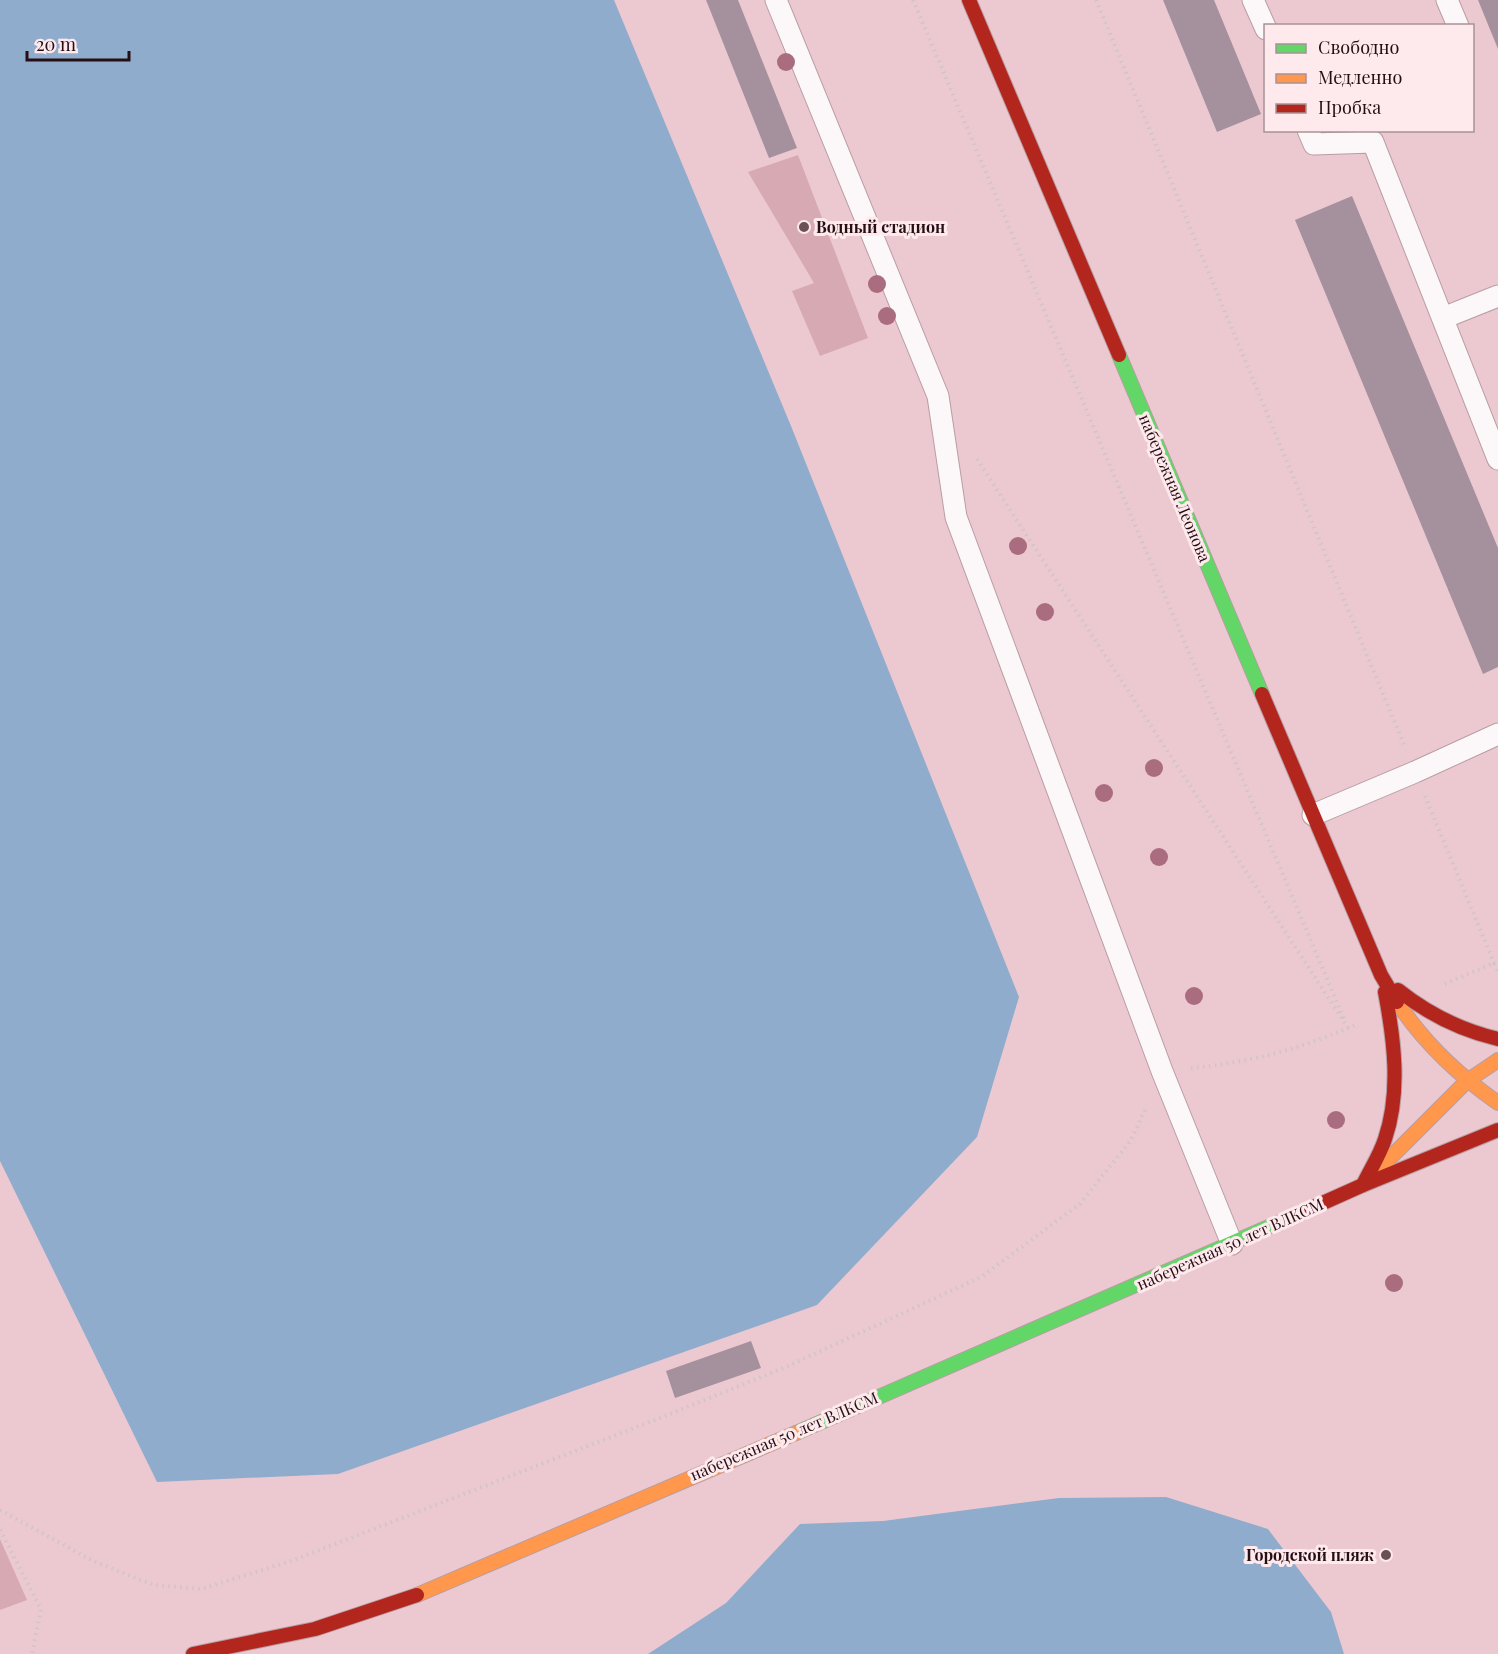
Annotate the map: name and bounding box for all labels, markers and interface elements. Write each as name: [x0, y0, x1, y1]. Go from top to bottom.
scale bar: [27, 24, 129, 62]
legend: [1264, 24, 1474, 132]
text: 20 m: [36, 32, 76, 56]
text: Свободно: [1318, 35, 1399, 59]
text: Медленно: [1318, 65, 1403, 89]
text: Пробка: [1318, 95, 1381, 119]
place label: Водный стадион: [816, 216, 945, 237]
marker: Водный стадион: [797, 220, 811, 234]
street label: набережная Леонова: [1135, 411, 1216, 565]
street label: набережная 50 лет ВЛКСМ: [1133, 1193, 1326, 1294]
street label: набережная 50 лет ВЛКСМ: [687, 1386, 881, 1485]
place label: Городской пляж: [1246, 1544, 1374, 1565]
marker: Городской пляж: [1379, 1548, 1393, 1562]

